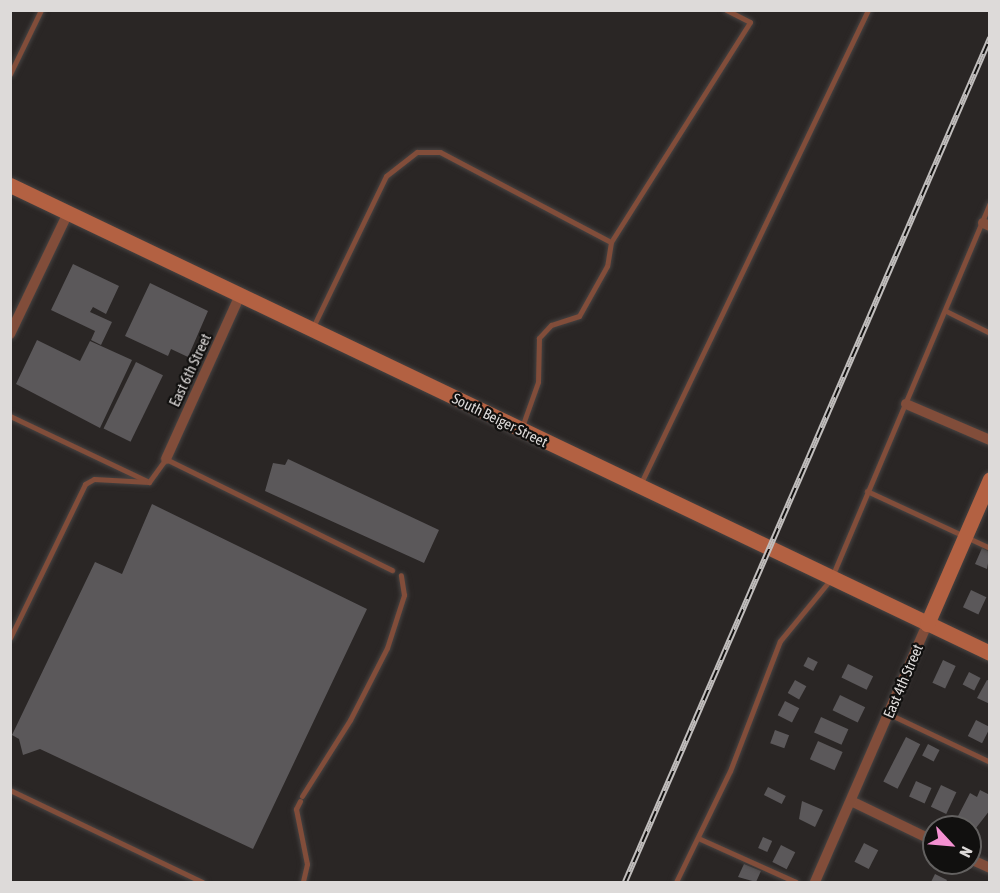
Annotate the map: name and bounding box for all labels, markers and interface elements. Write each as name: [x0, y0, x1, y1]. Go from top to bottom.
street label: East 6th Street: [165, 331, 215, 409]
street label: South Beiger Street: [449, 389, 551, 451]
street label: East 4th Street: [879, 641, 927, 721]
north arrow: [922, 815, 982, 875]
text: N: [956, 844, 977, 860]

